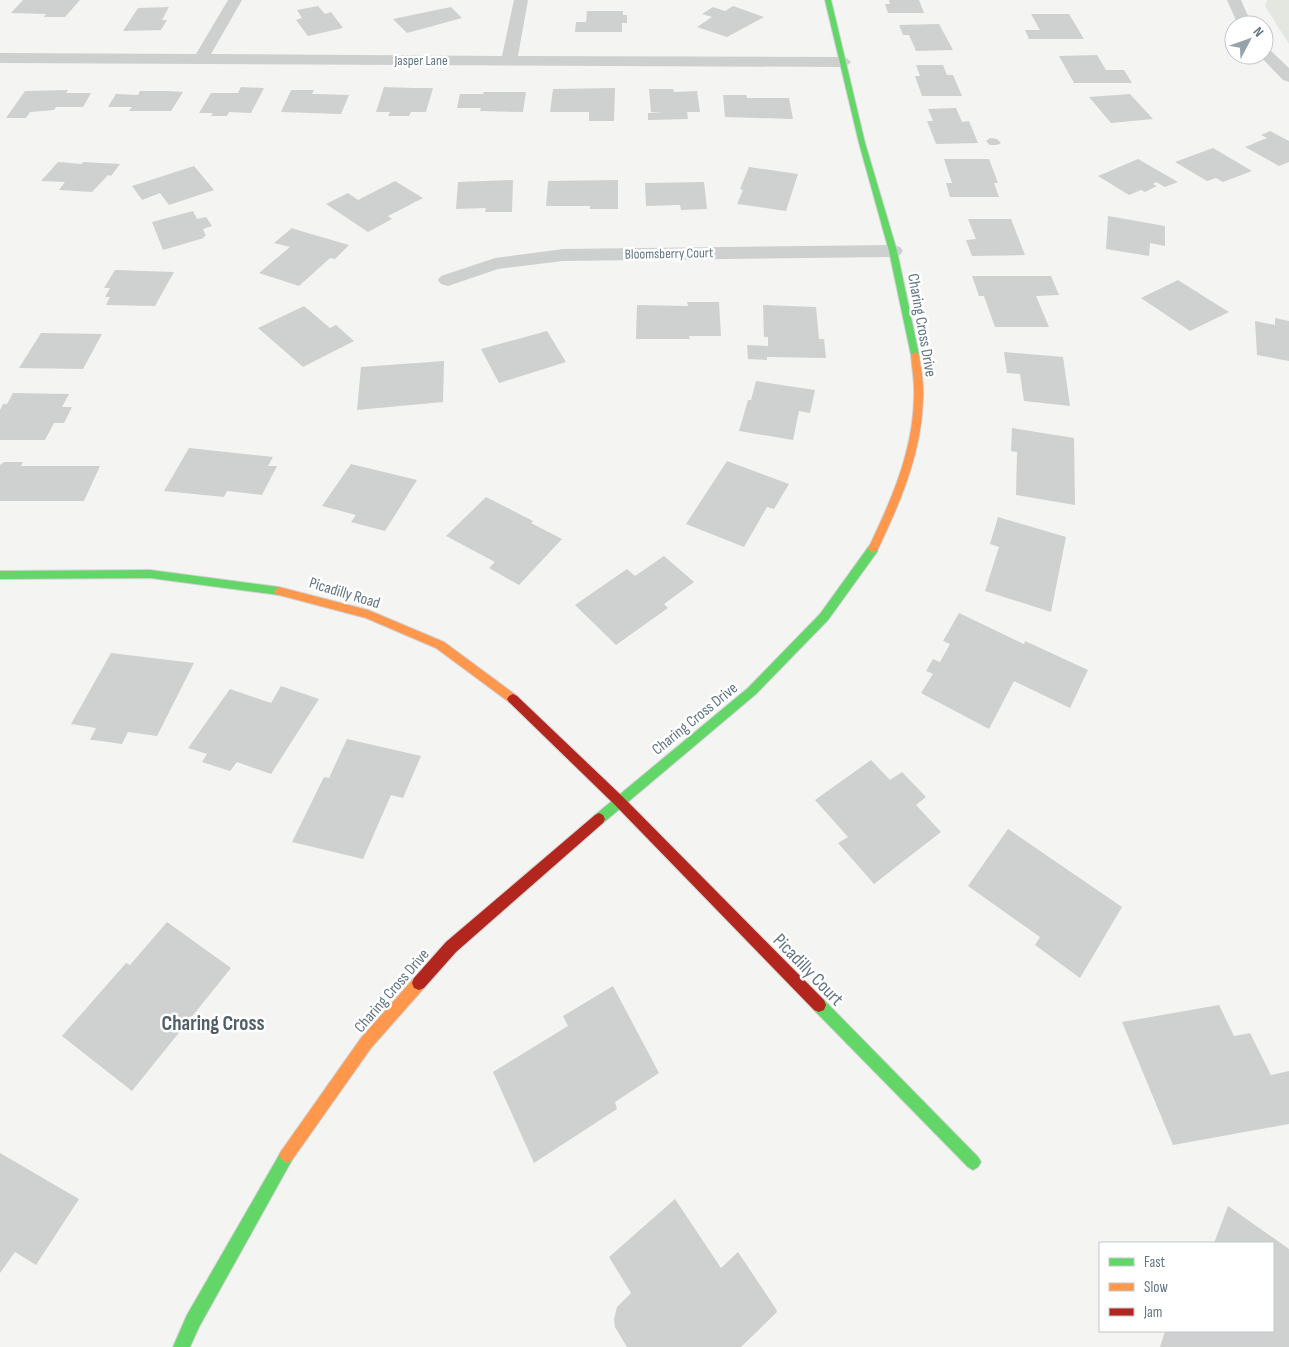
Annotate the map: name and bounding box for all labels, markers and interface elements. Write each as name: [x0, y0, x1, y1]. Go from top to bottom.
north arrow: [1224, 15, 1274, 65]
text: N: [1250, 23, 1267, 40]
street label: Jasper Lane: [393, 52, 448, 69]
street label: Bloomsberry Court: [625, 244, 713, 263]
street label: Charing Cross Drive: [903, 272, 940, 378]
street label: Picadilly Road: [307, 574, 382, 613]
street label: Charing Cross Drive: [648, 679, 742, 759]
street label: Picadilly Court: [768, 929, 848, 1011]
street label: Charing Cross Drive: [351, 945, 434, 1037]
district label: Charing Cross: [162, 1011, 264, 1036]
legend: [1099, 1242, 1274, 1332]
text: Fast: [1144, 1253, 1166, 1272]
text: Slow: [1144, 1278, 1168, 1297]
text: Jam: [1143, 1303, 1162, 1322]

